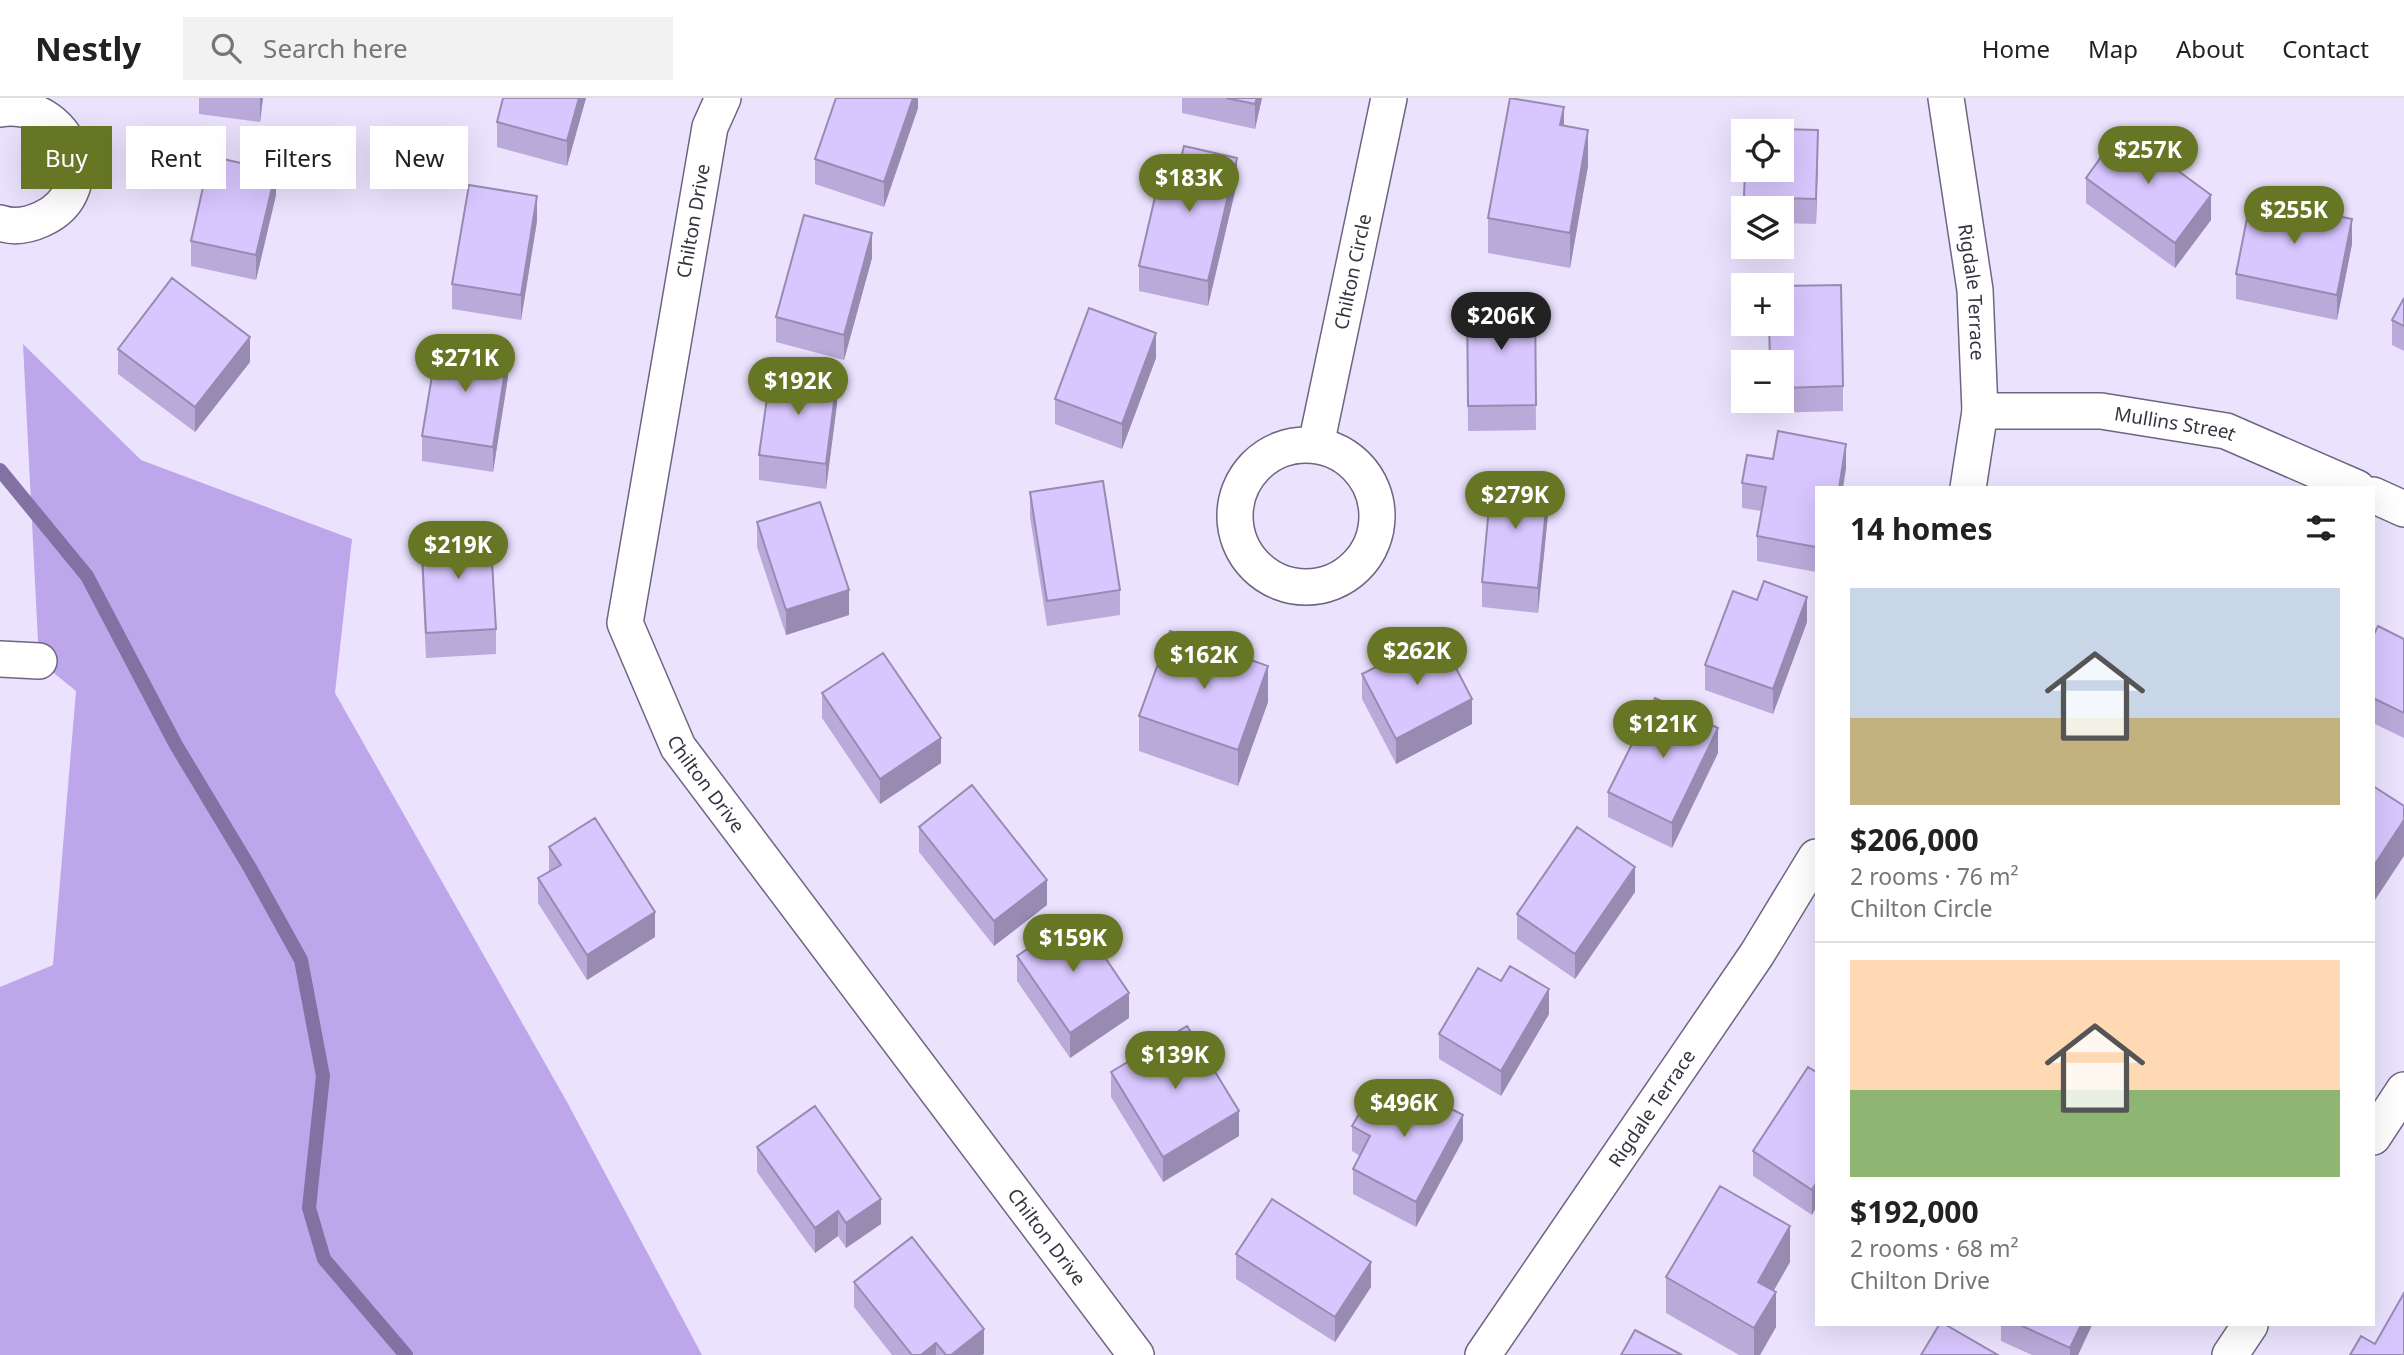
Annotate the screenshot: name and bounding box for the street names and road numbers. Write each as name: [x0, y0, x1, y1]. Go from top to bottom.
street label: Chilton Drive: [670, 162, 716, 280]
street label: Chilton Circle: [1328, 211, 1377, 332]
street label: Rigdale Terrace: [1952, 222, 1991, 361]
street label: Mullins Street: [2112, 400, 2240, 447]
street label: Chilton Drive: [661, 731, 751, 838]
street label: Rigdale Terrace: [1602, 1044, 1701, 1172]
street label: Chilton Drive: [1002, 1183, 1092, 1291]

